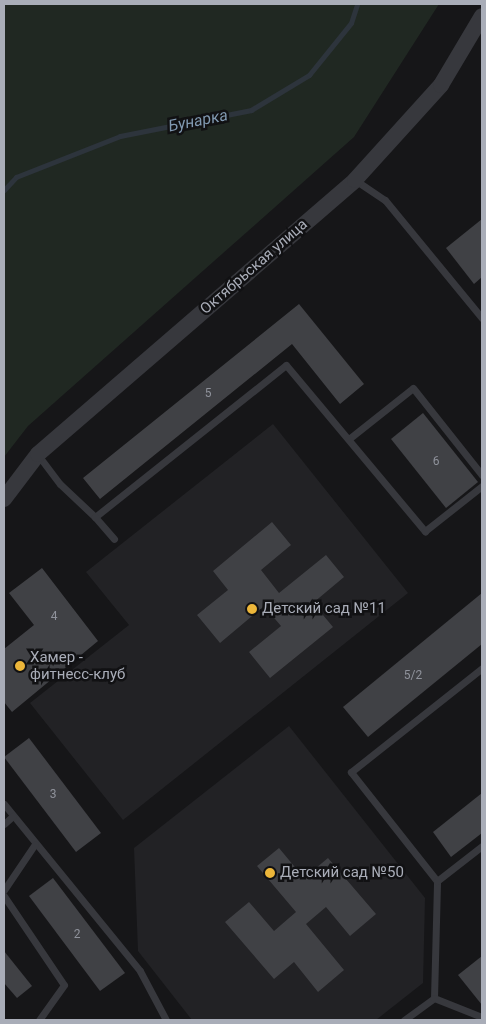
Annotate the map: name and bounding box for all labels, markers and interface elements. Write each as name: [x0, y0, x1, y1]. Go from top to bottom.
water label: Бунарка: [167, 106, 229, 136]
street label: Октябрьская улица: [197, 216, 311, 318]
house number: 5: [205, 387, 211, 401]
house number: 6: [433, 455, 439, 469]
place label: Детский сад №11: [262, 600, 386, 618]
marker: Детский сад №11: [246, 603, 258, 615]
house number: 4: [51, 610, 57, 624]
place label: Хамер - фитнесс-клуб: [30, 648, 125, 683]
marker: Хамер - фитнесс-клуб: [14, 660, 26, 672]
house number: 5/2: [404, 669, 422, 683]
house number: 3: [50, 788, 56, 802]
place label: Детский сад №50: [280, 864, 404, 882]
marker: Детский сад №50: [264, 867, 276, 879]
house number: 2: [74, 928, 80, 942]

